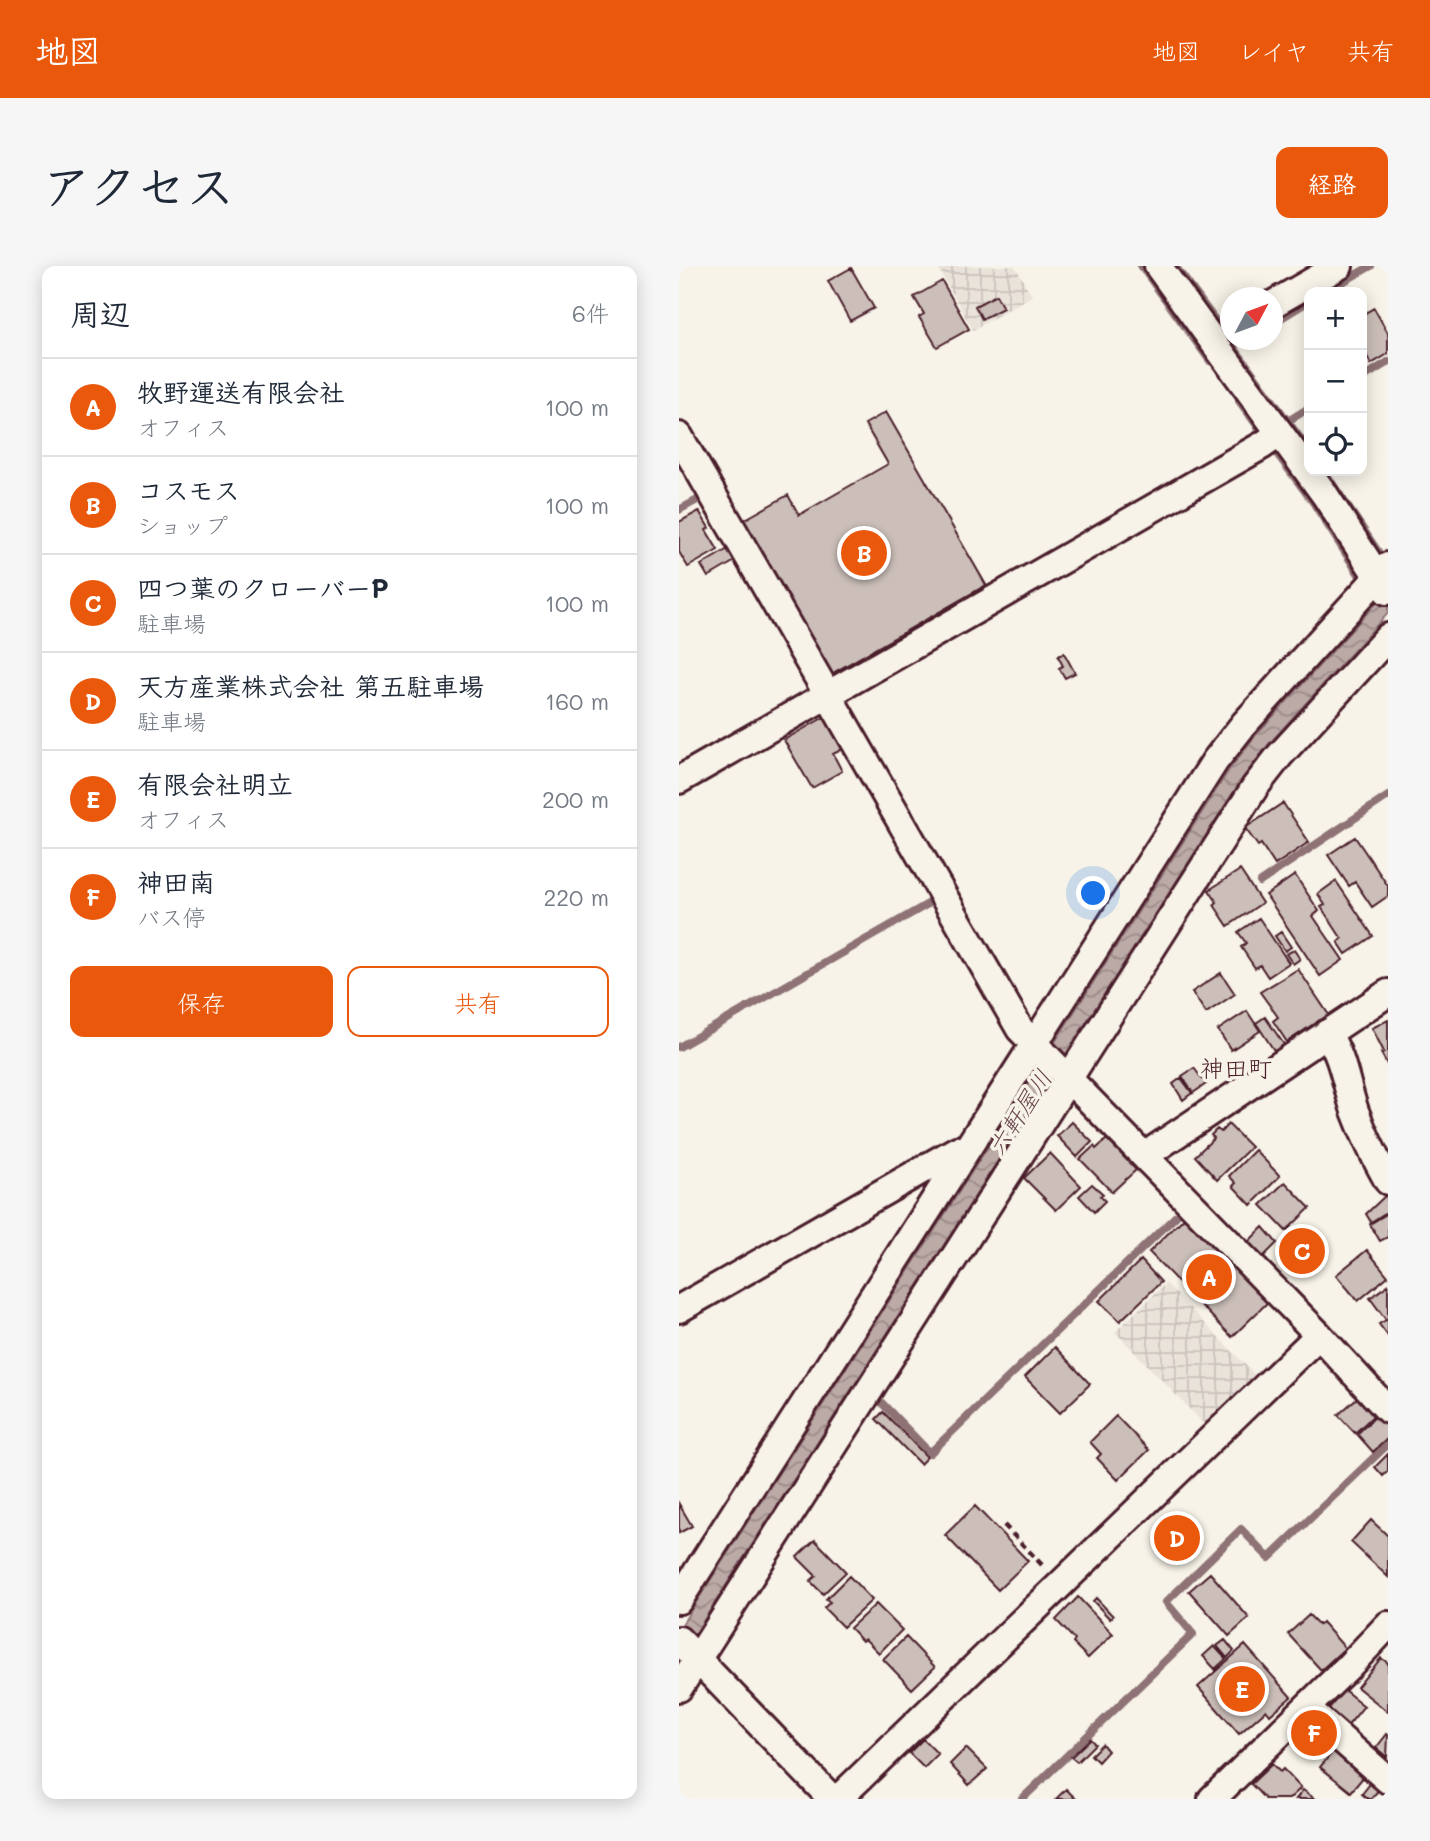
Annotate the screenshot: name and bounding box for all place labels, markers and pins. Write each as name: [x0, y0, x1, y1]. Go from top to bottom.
pin: B: [841, 527, 887, 579]
pin: C: [1279, 1225, 1325, 1277]
pin: A: [1186, 1251, 1232, 1303]
pin: D: [1154, 1512, 1200, 1564]
pin: E: [1219, 1663, 1265, 1715]
pin: F: [1291, 1707, 1337, 1759]

